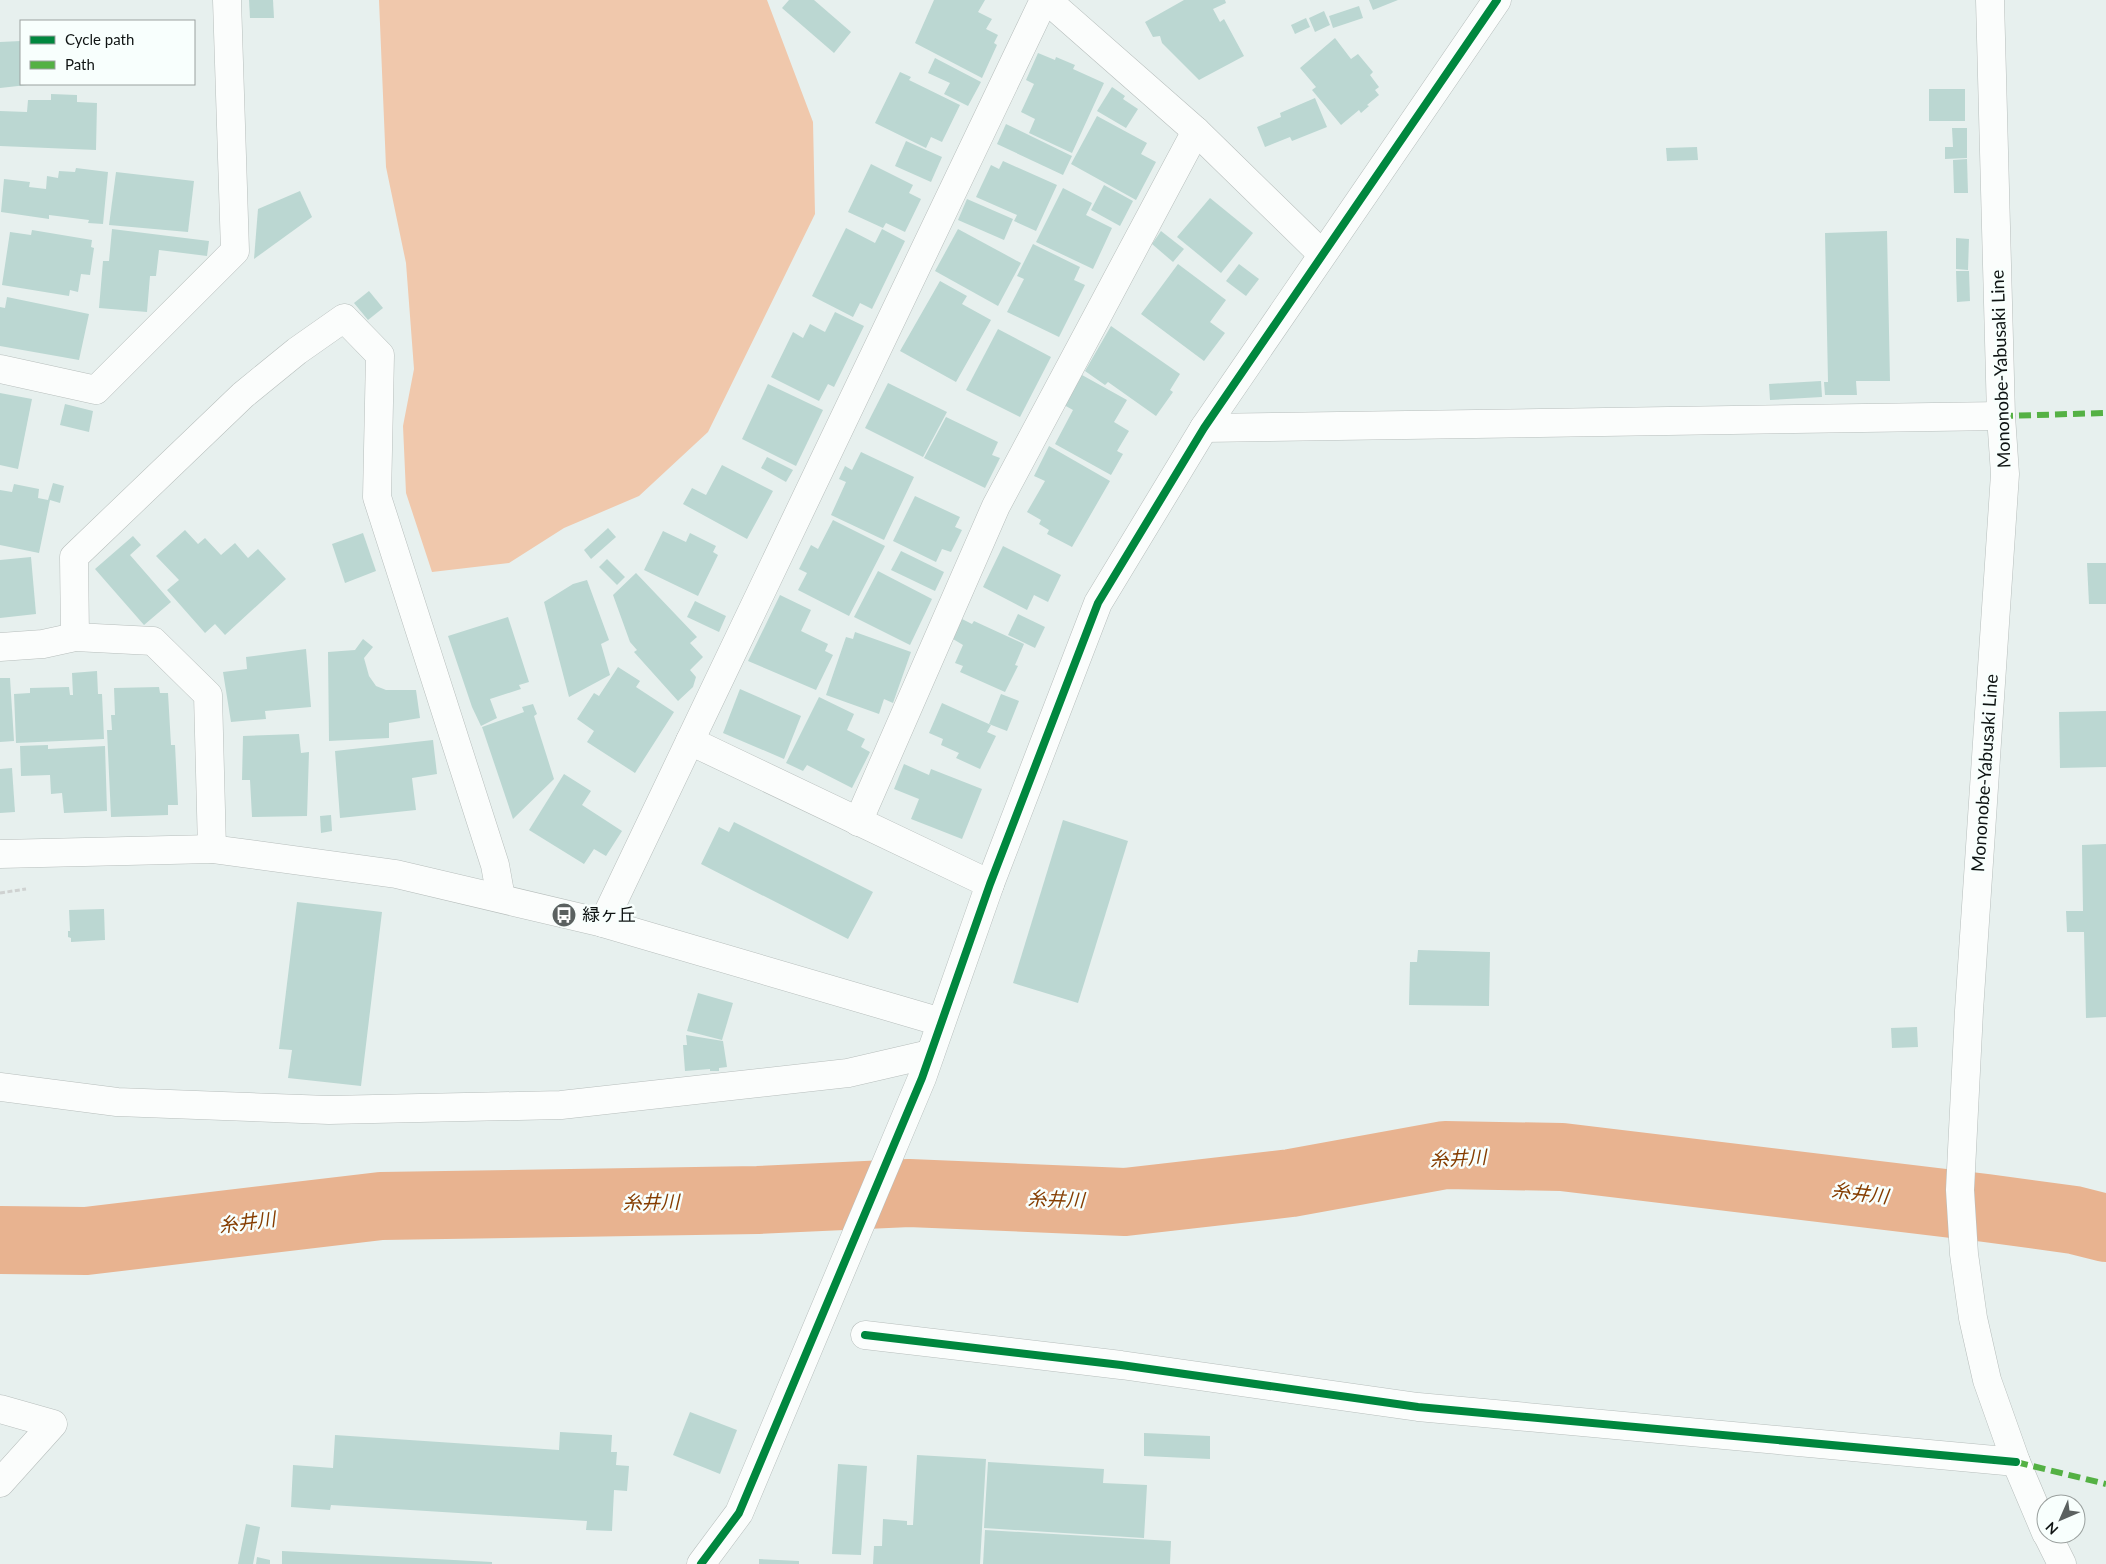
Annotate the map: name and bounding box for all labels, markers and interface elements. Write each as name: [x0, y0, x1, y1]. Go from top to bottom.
legend: [20, 20, 195, 85]
text: Cycle path: [65, 30, 134, 48]
text: Path: [65, 55, 95, 73]
street label: Mononobe-Yabusaki Line: [1986, 269, 2014, 469]
street label: Mononobe-Yabusaki Line: [1966, 673, 2002, 873]
bus stop icon: 緑ヶ丘: [551, 902, 577, 928]
place label: 緑ヶ丘: [582, 903, 636, 925]
water label: 糸井川: [1429, 1144, 1489, 1170]
water label: 糸井川: [1830, 1178, 1892, 1208]
water label: 糸井川: [1027, 1186, 1087, 1211]
water label: 糸井川: [622, 1189, 682, 1213]
water label: 糸井川: [217, 1206, 279, 1236]
north arrow: [2036, 1494, 2086, 1544]
text: N: [2042, 1519, 2061, 1538]

